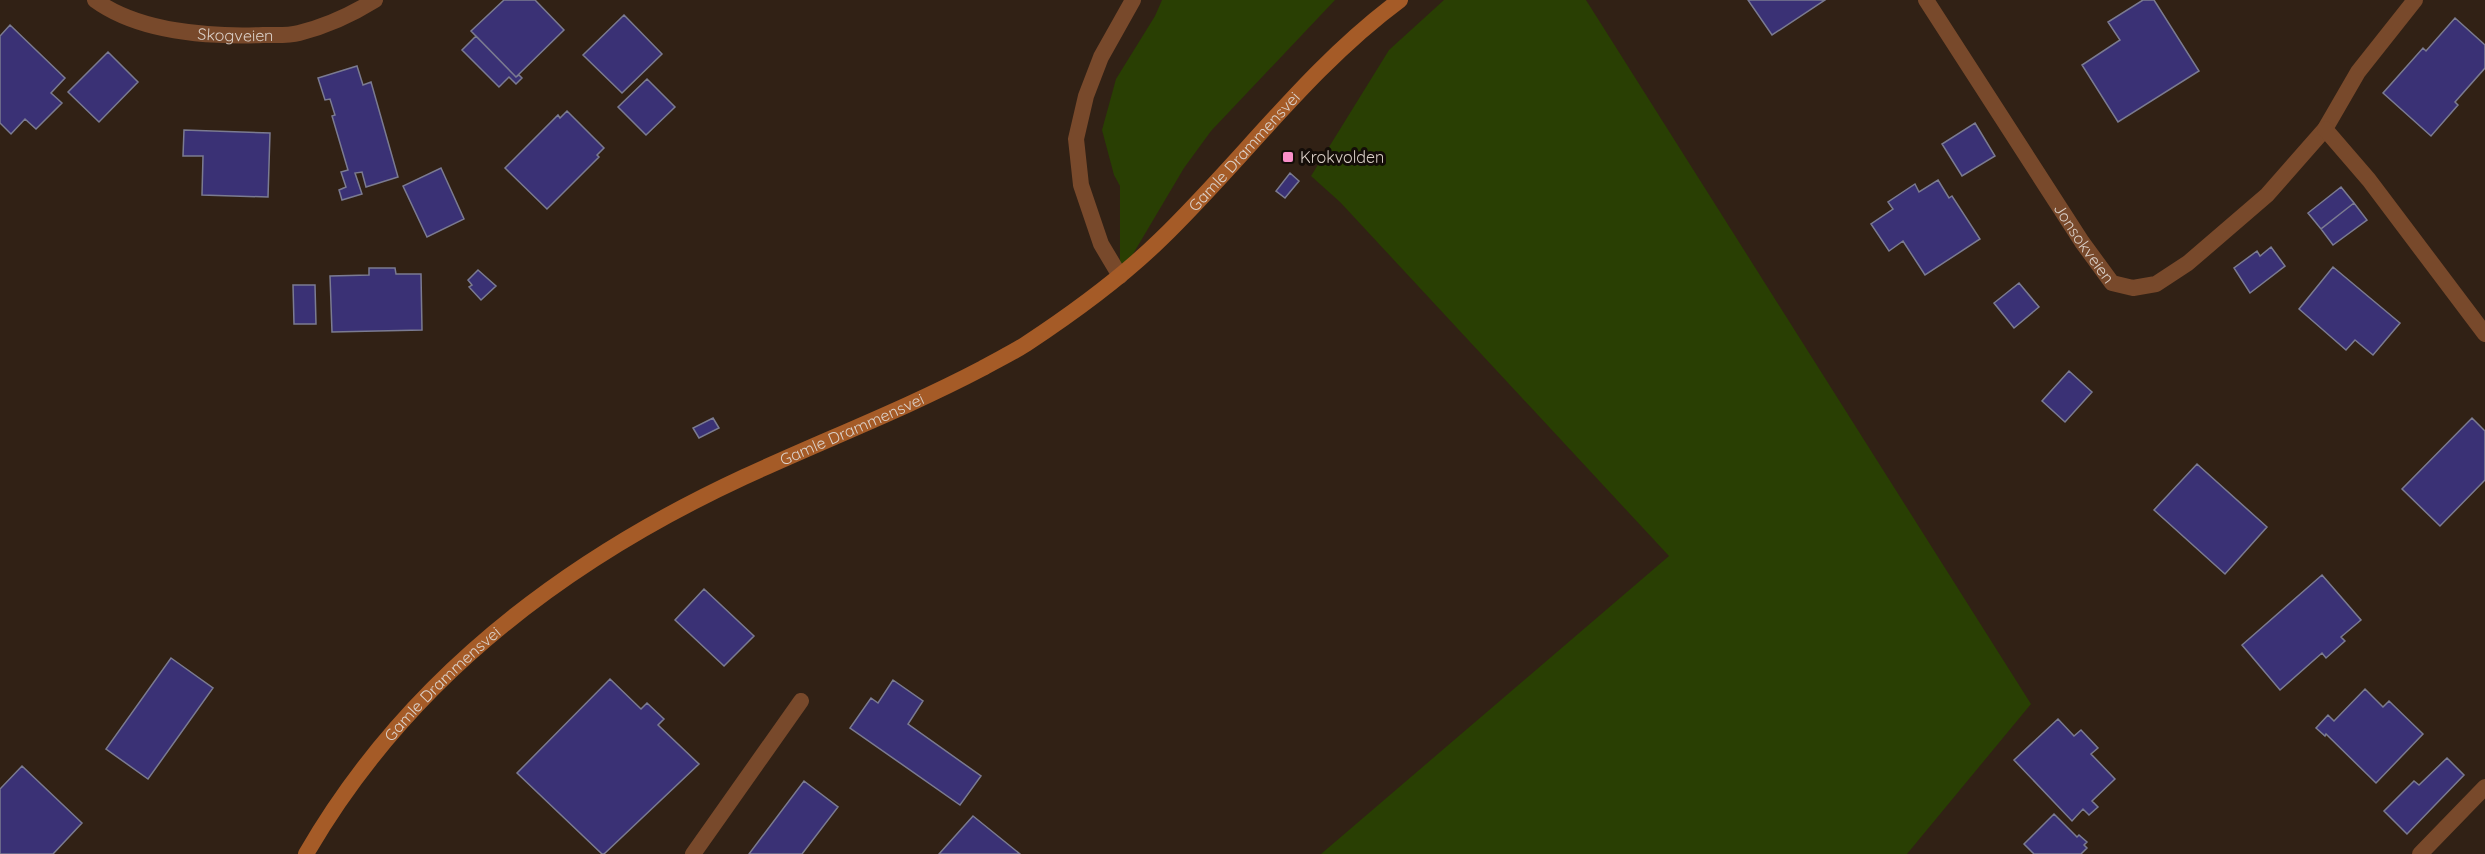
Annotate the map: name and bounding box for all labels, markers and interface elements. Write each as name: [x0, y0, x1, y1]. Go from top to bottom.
street label: Skogveien: [197, 23, 273, 45]
street label: Gamle Drammensvei: [1184, 87, 1304, 216]
place label: Krokvolden: [1300, 147, 1384, 167]
marker: Krokvolden: [1281, 150, 1295, 164]
street label: Jonsokveien: [2050, 199, 2119, 287]
street label: Gamle Drammensvei: [776, 389, 927, 470]
street label: Gamle Drammensvei: [380, 622, 504, 745]

